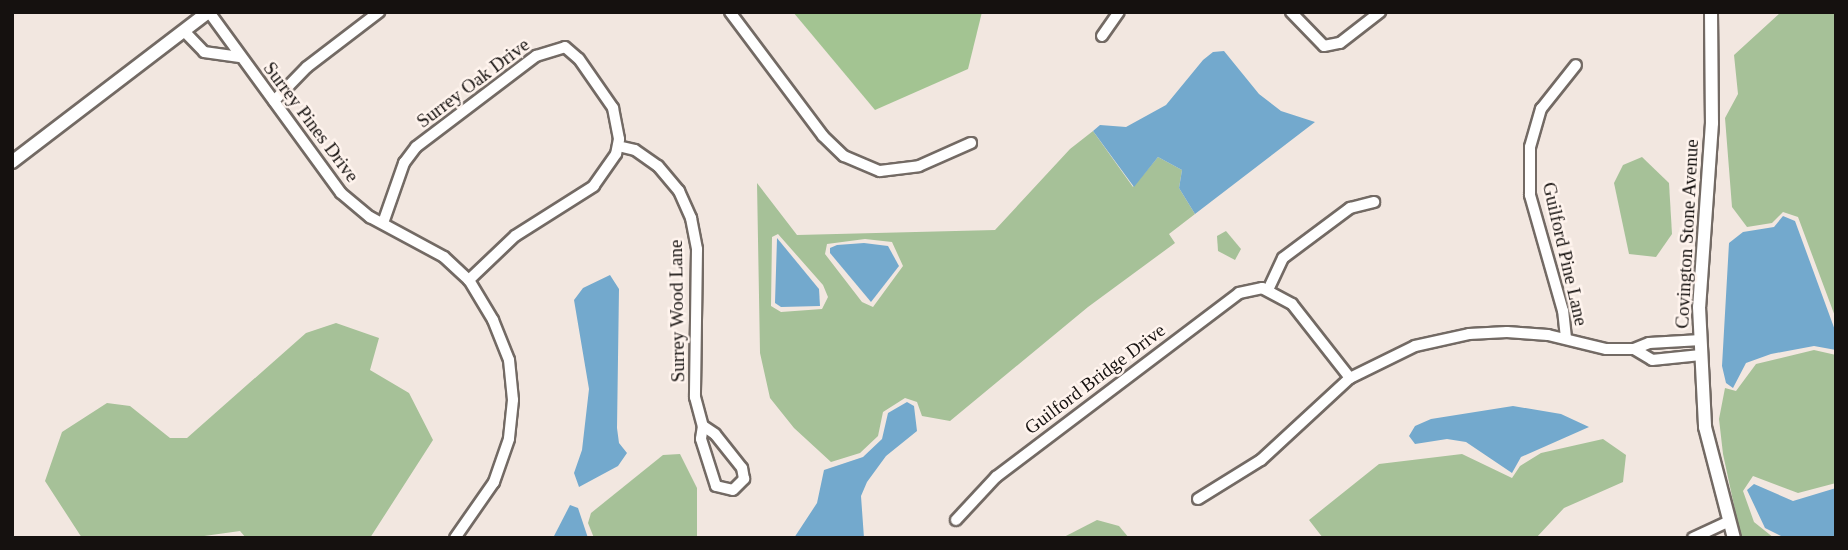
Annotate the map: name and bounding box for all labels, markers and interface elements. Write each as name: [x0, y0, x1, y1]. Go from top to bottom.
street label: Surrey Oak Drive: [412, 33, 534, 133]
street label: Surrey Pines Drive: [258, 57, 364, 187]
street label: Covington Stone Avenue: [1671, 138, 1703, 330]
street label: Guilford Pine Lane: [1537, 180, 1593, 328]
street label: Surrey Wood Lane: [664, 239, 690, 383]
street label: Guilford Bridge Drive: [1020, 319, 1170, 439]

